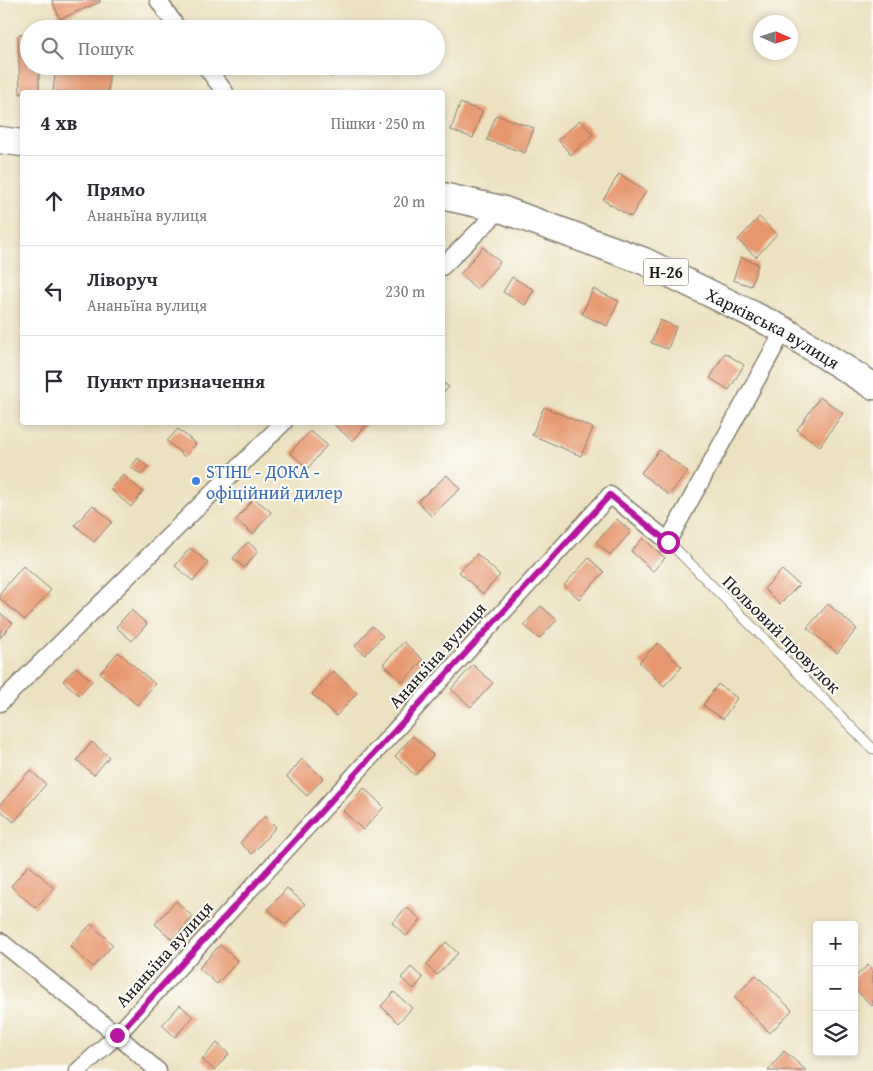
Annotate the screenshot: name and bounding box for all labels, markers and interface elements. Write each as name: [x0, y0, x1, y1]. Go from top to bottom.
north arrow: [753, 15, 798, 60]
search box: [20, 20, 445, 75]
icon: search: [38, 34, 66, 62]
text: Пошук: [78, 34, 134, 62]
text: 4 хв: [40, 107, 78, 138]
text: Пішки · 250 m: [331, 111, 425, 135]
text: Прямо: [87, 175, 145, 203]
icon: ahead: [40, 187, 68, 215]
text: 20 m: [393, 189, 425, 213]
text: Ананьїна вулиця: [87, 203, 207, 227]
road number: Н-26: [644, 258, 688, 286]
text: Ліворуч: [87, 265, 158, 293]
icon: left: [40, 277, 68, 305]
text: 230 m: [385, 279, 425, 303]
street label: Харківська вулиця: [702, 280, 845, 375]
text: Ананьїна вулиця: [87, 293, 207, 317]
icon: arrive: [40, 367, 68, 395]
text: Пункт призначення: [87, 367, 265, 395]
place label: STIHL - ДОКА - офіційний дилер: [206, 458, 343, 506]
marker: STIHL - ДОКА - офіційний дилер: [190, 475, 202, 487]
route start: [657, 531, 680, 554]
street label: Польовий провулок: [717, 569, 848, 700]
street label: Ананьїна вулиця: [382, 596, 492, 714]
street label: Ананьїна вулиця: [109, 895, 219, 1013]
map controls: [813, 921, 858, 1056]
button: +: [813, 921, 858, 966]
button: −: [813, 966, 858, 1011]
button: layers: [813, 1011, 858, 1056]
route end: [106, 1024, 129, 1047]

